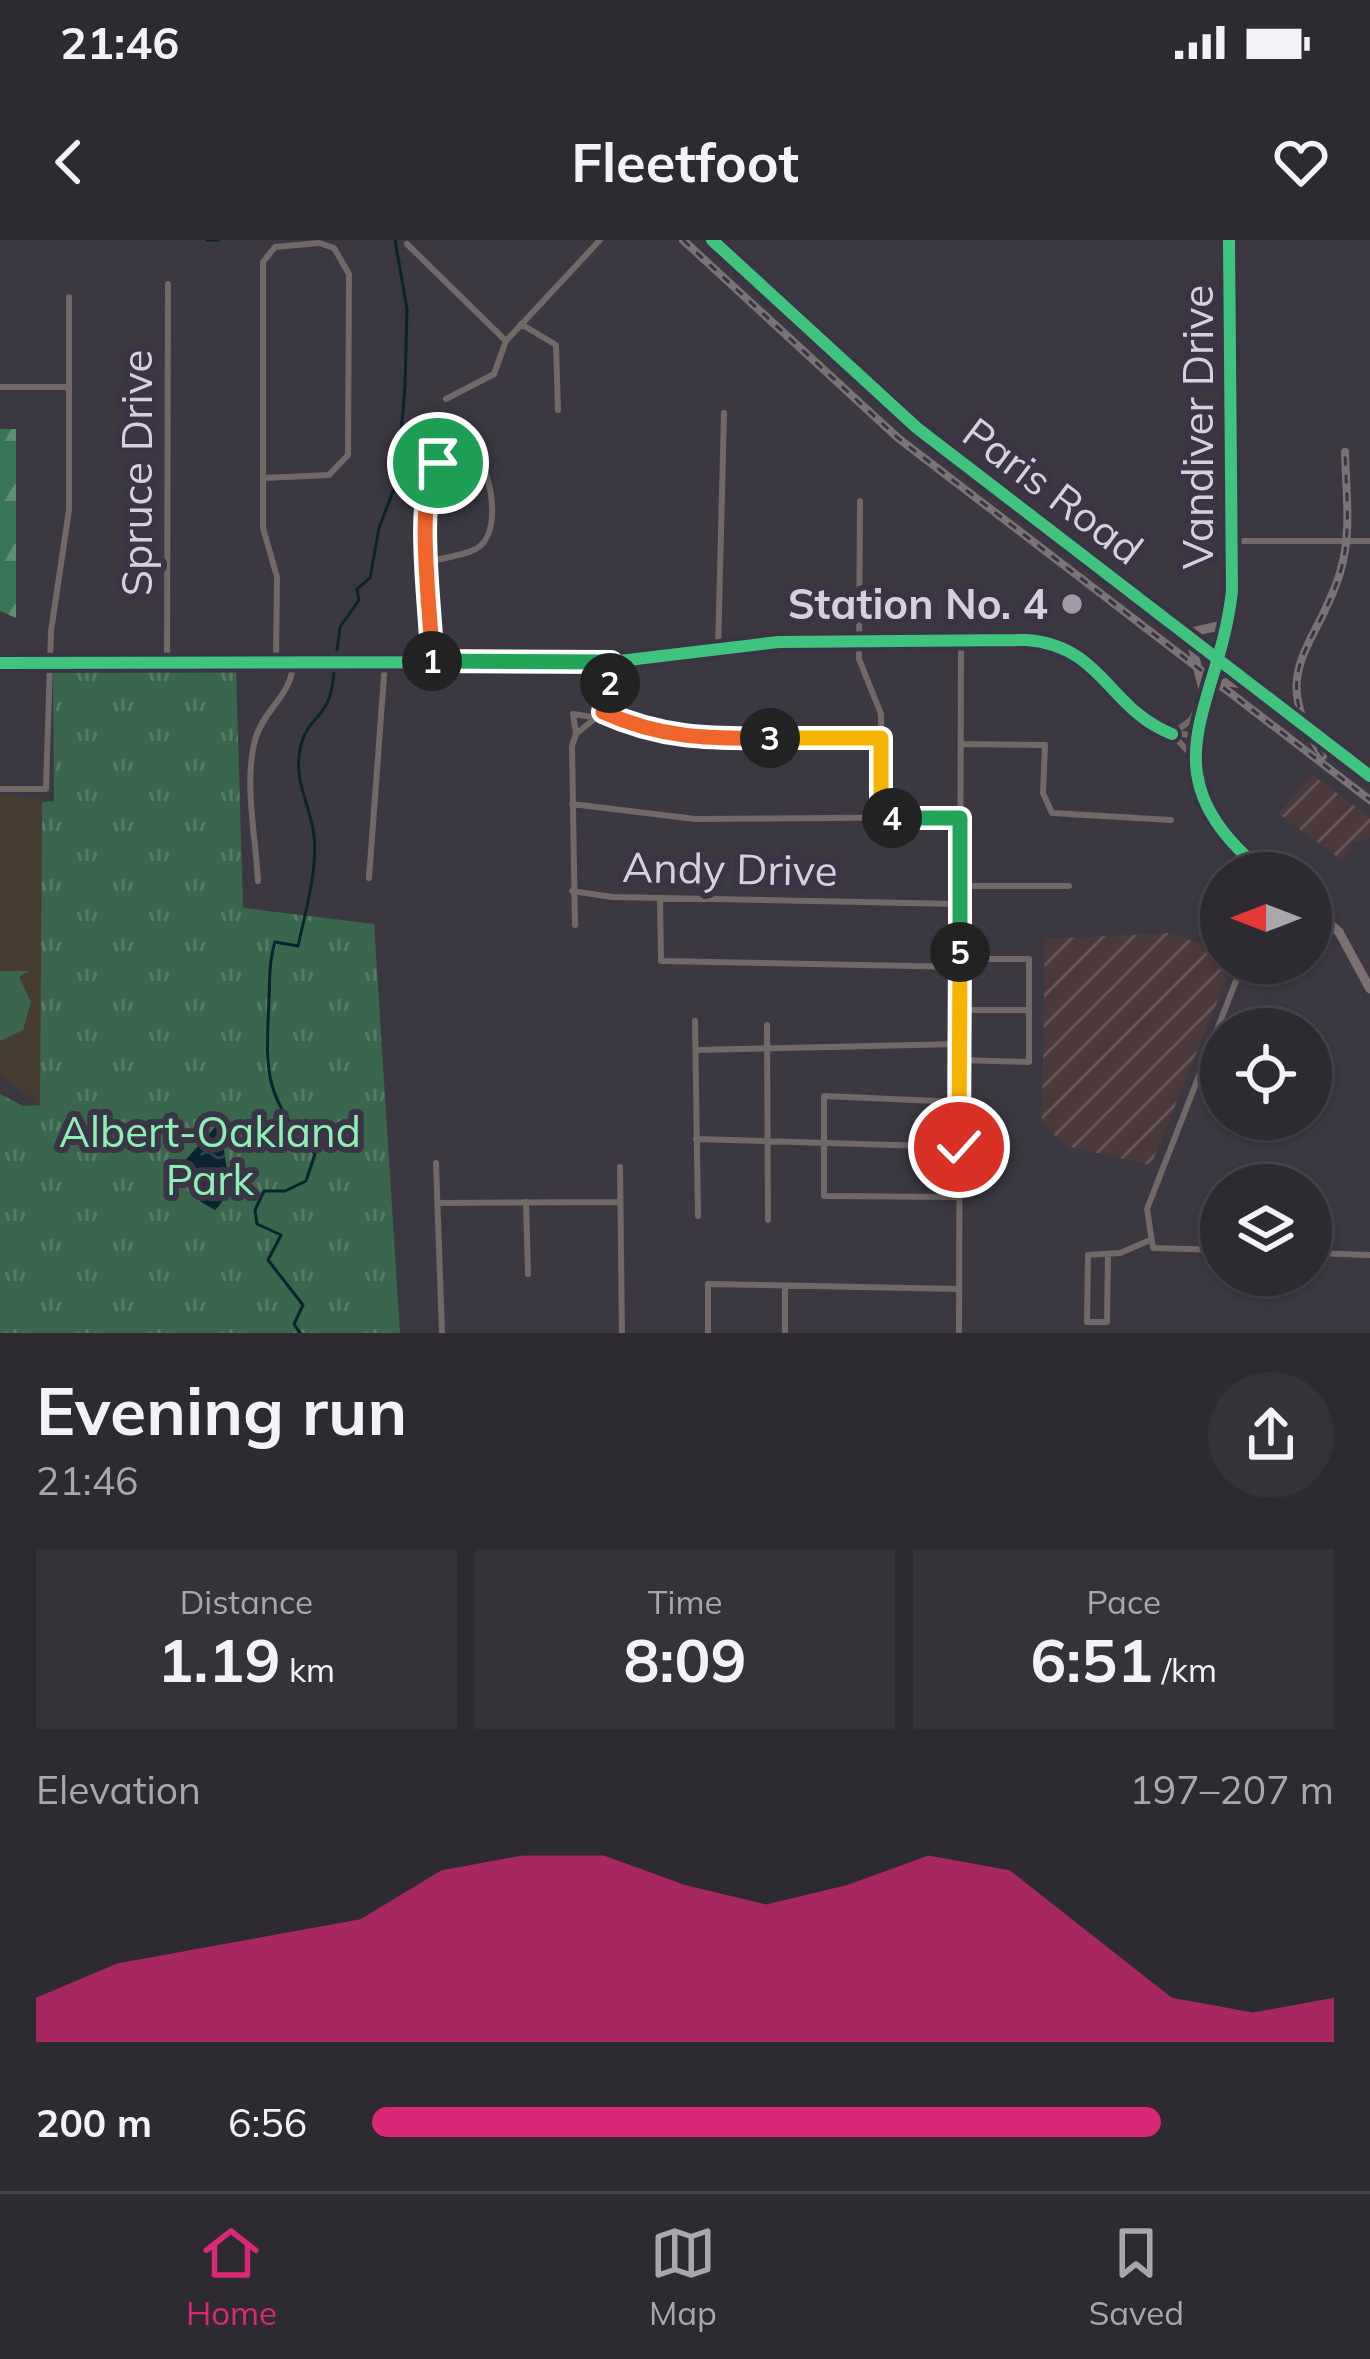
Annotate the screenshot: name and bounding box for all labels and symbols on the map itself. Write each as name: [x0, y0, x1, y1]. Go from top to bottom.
street label: Vandiver Drive: [1171, 285, 1224, 569]
street label: Spruce Drive: [110, 350, 163, 596]
street label: Paris Road: [953, 406, 1154, 575]
pin: [387, 412, 489, 514]
place label: Station No. 4: [788, 577, 1048, 630]
marker: Station No. 4: [1059, 591, 1085, 617]
pin: 1: [402, 631, 462, 691]
pin: 2: [580, 653, 640, 713]
pin: 3: [740, 708, 800, 768]
pin: 4: [862, 788, 922, 848]
street label: Andy Drive: [622, 840, 838, 897]
north arrow: [1200, 852, 1332, 984]
pin: 5: [930, 922, 990, 982]
pin: [908, 1096, 1010, 1198]
park label: Albert-Oakland Park: [59, 1105, 361, 1206]

